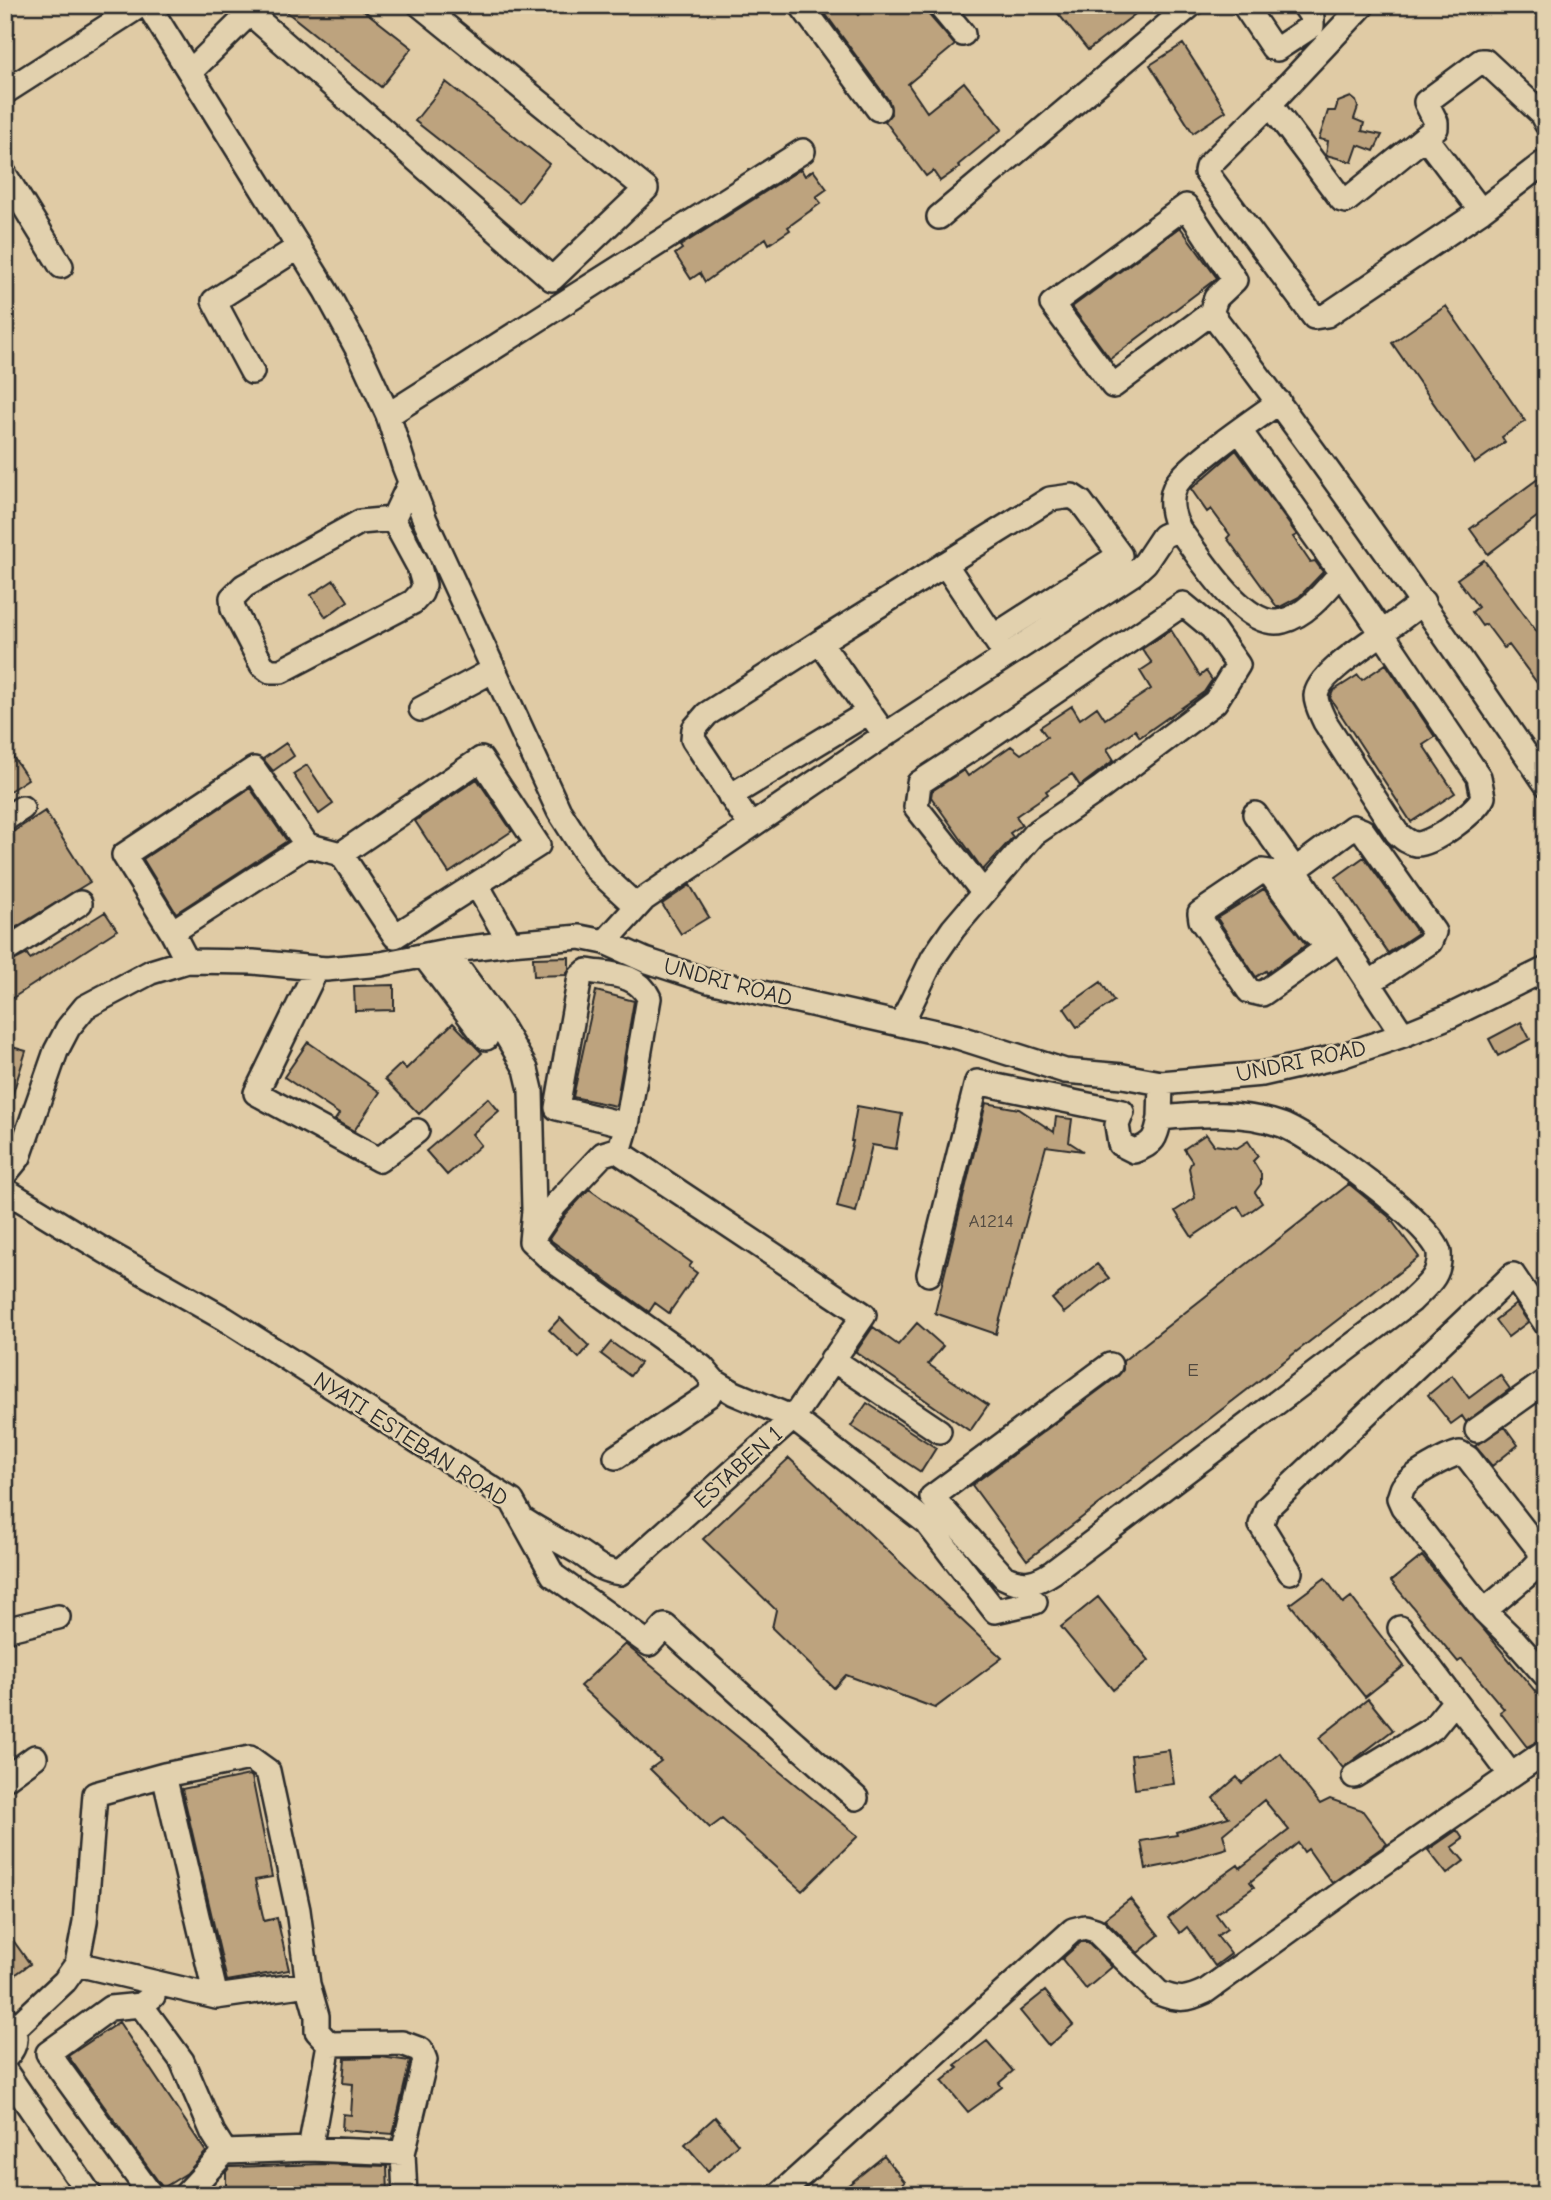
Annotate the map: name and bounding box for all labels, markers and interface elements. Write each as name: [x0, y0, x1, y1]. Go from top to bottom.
street label: UNDRI ROAD: [661, 952, 795, 1012]
street label: UNDRI ROAD: [1234, 1034, 1368, 1088]
house number: A1214: [968, 1210, 1014, 1232]
house number: E: [1187, 1359, 1199, 1381]
street label: NYATI ESTEBAN ROAD: [309, 1366, 513, 1512]
street label: ESTABEN 1: [688, 1420, 788, 1514]

